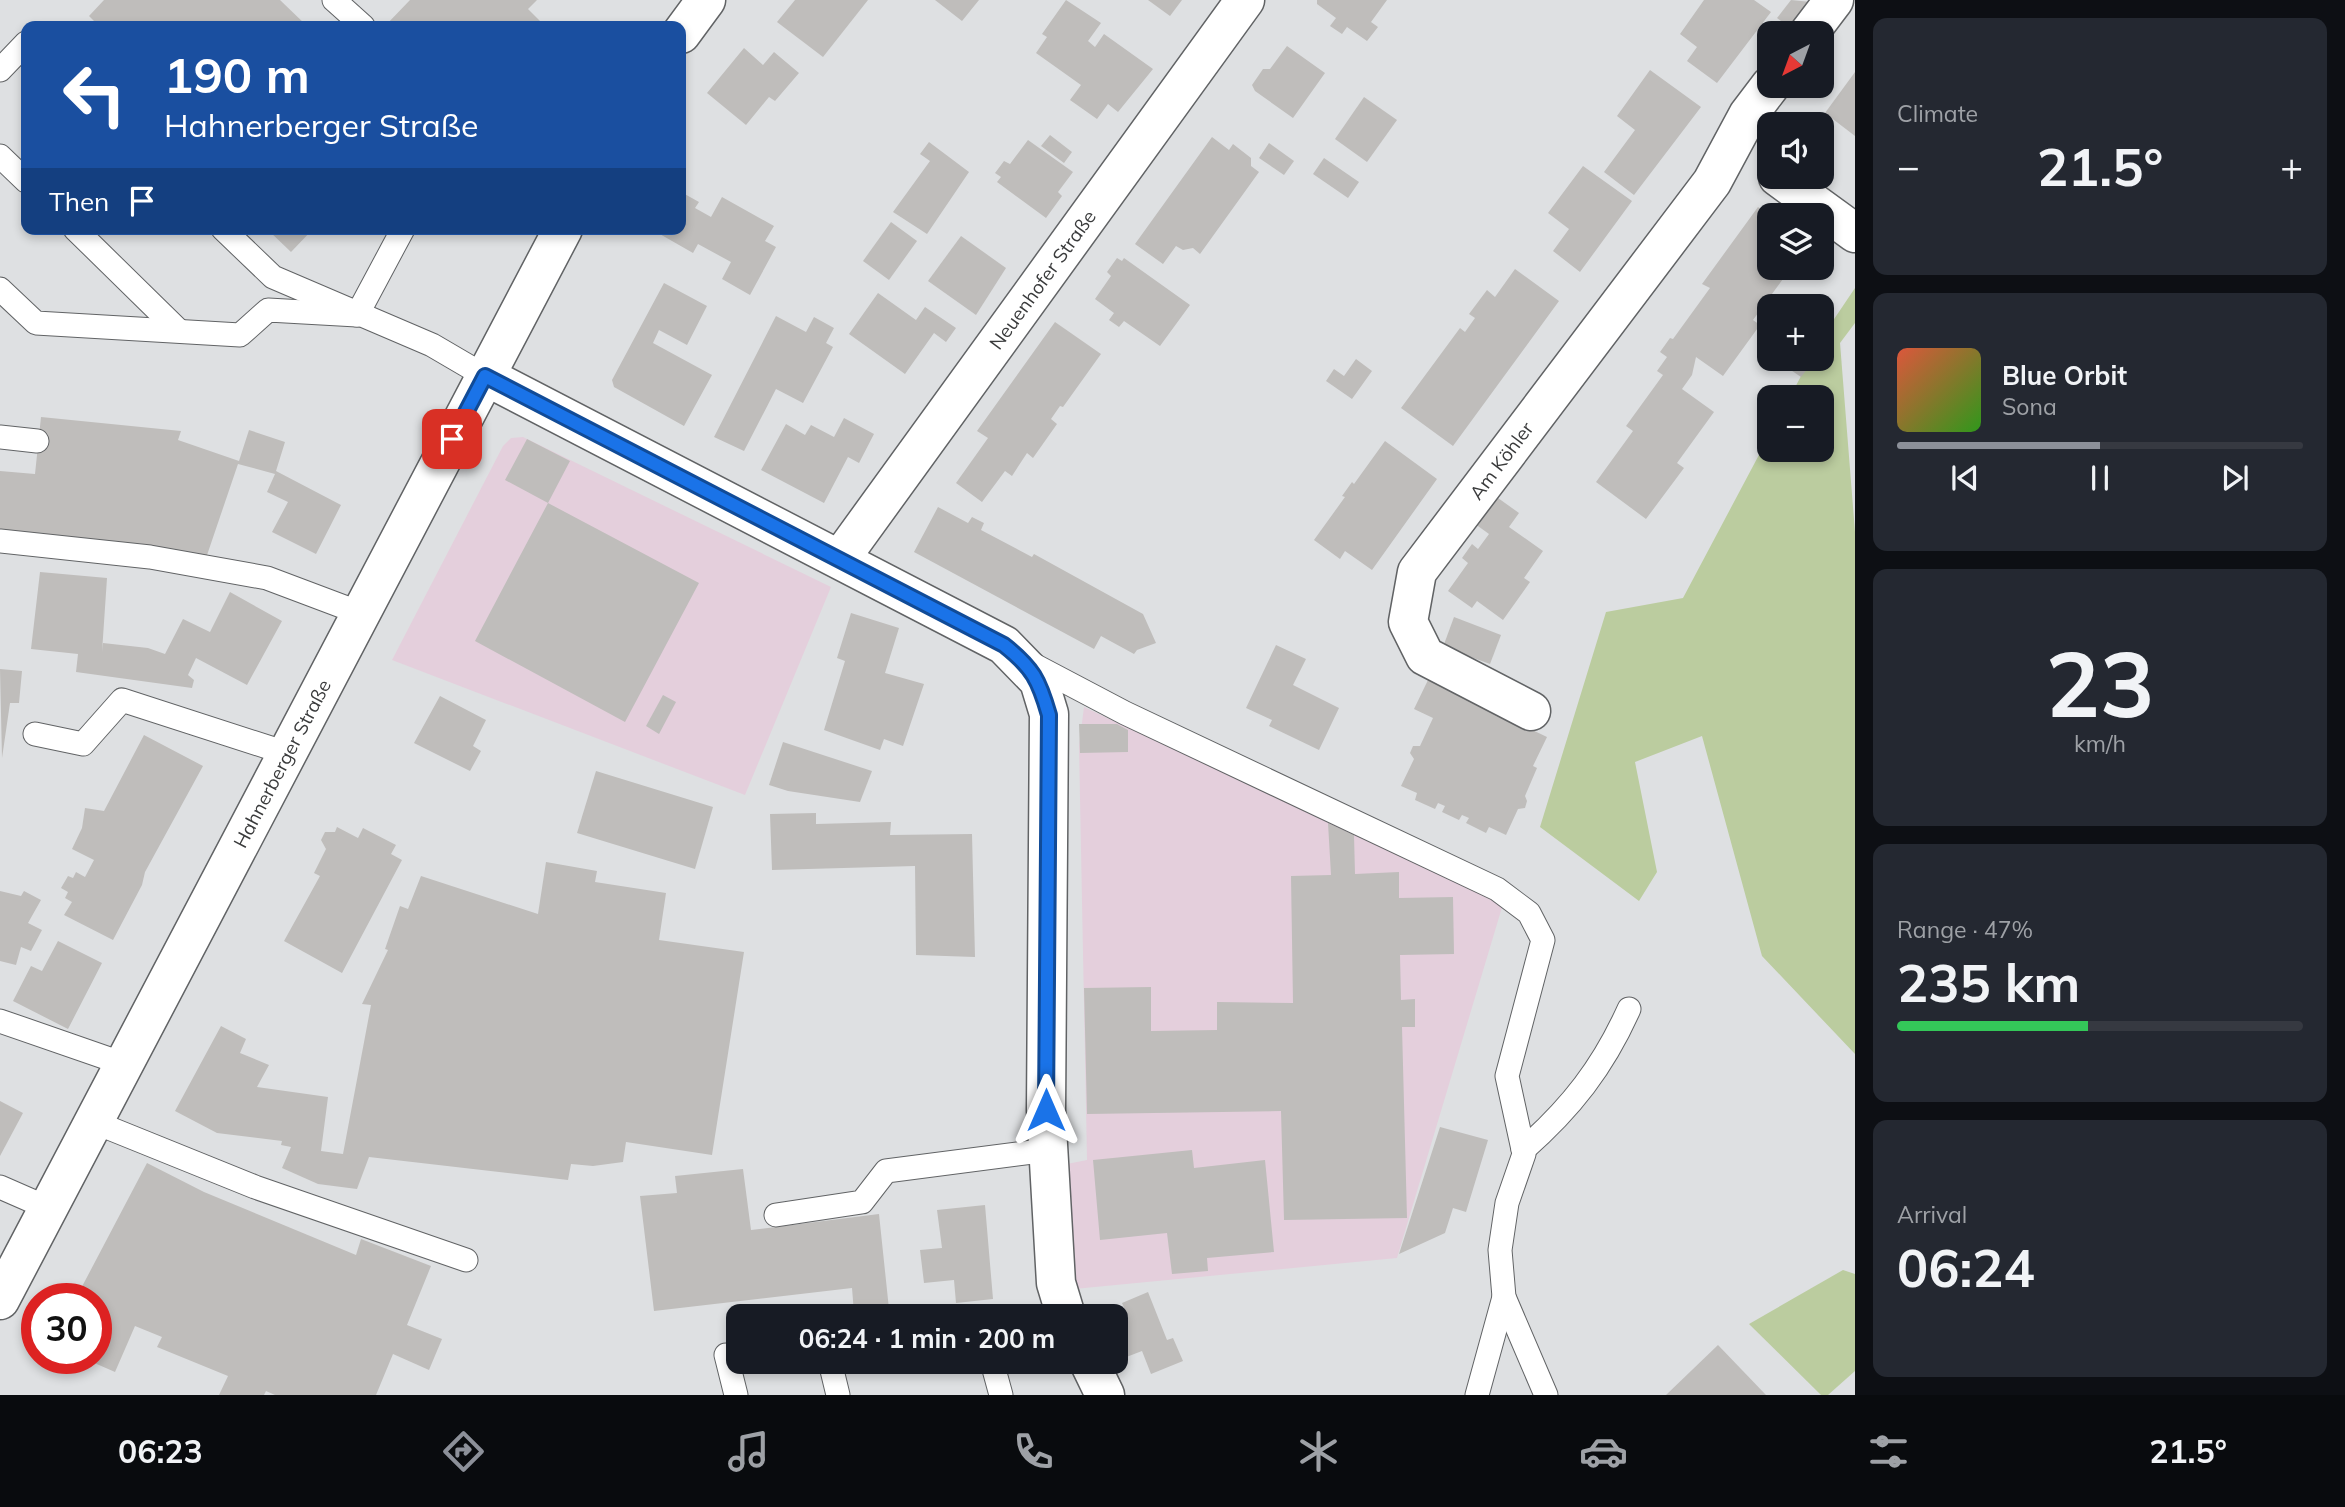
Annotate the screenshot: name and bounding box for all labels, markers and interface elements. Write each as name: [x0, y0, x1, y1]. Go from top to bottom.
north arrow: [1757, 21, 1834, 98]
map controls: [1757, 21, 1834, 462]
text: 190 m: [164, 44, 310, 105]
icon: left: [49, 49, 140, 140]
text: Climate: [1897, 99, 1978, 128]
text: Hahnerberger Straße: [164, 105, 478, 145]
button: sound: [1757, 112, 1834, 189]
text: 21.5°: [2037, 134, 2163, 199]
text: −: [1897, 142, 1920, 190]
text: +: [2280, 142, 2303, 190]
icon: arrive: [123, 182, 161, 220]
text: Then: [49, 185, 109, 218]
button: layers: [1757, 203, 1834, 280]
street label: Neuenhofer Straße: [984, 205, 1101, 354]
button: +: [1757, 294, 1834, 371]
text: Blue Orbit: [2002, 359, 2127, 392]
button: −: [1757, 385, 1834, 462]
text: Sona: [2002, 392, 2057, 421]
pin: [422, 409, 482, 469]
street label: Am Köhler: [1464, 417, 1538, 504]
icon: arrive: [433, 420, 471, 458]
icon: previous: [1946, 459, 1984, 497]
icon: pause: [2081, 459, 2119, 497]
icon: next: [2216, 459, 2254, 497]
text: 23: [2045, 626, 2155, 740]
street label: Hahnerberger Straße: [228, 675, 336, 852]
text: km/h: [2074, 729, 2126, 758]
text: Range · 47%: [1897, 915, 2033, 944]
text: 235 km: [1897, 950, 2080, 1015]
position arrow: [1009, 1073, 1083, 1147]
text: Arrival: [1897, 1200, 1967, 1229]
text: 06:24: [1897, 1235, 2035, 1300]
speed limit sign: 30: [21, 1283, 112, 1374]
text: 06:24 · 1 min · 200 m: [799, 1322, 1055, 1355]
icon: directions: [439, 1427, 488, 1476]
icon: music: [724, 1427, 773, 1476]
icon: phone: [1009, 1427, 1058, 1476]
icon: climate: [1294, 1427, 1343, 1476]
icon: car: [1579, 1427, 1628, 1476]
icon: filters: [1864, 1427, 1913, 1476]
text: 06:23: [118, 1431, 203, 1471]
text: 21.5°: [2149, 1431, 2227, 1471]

